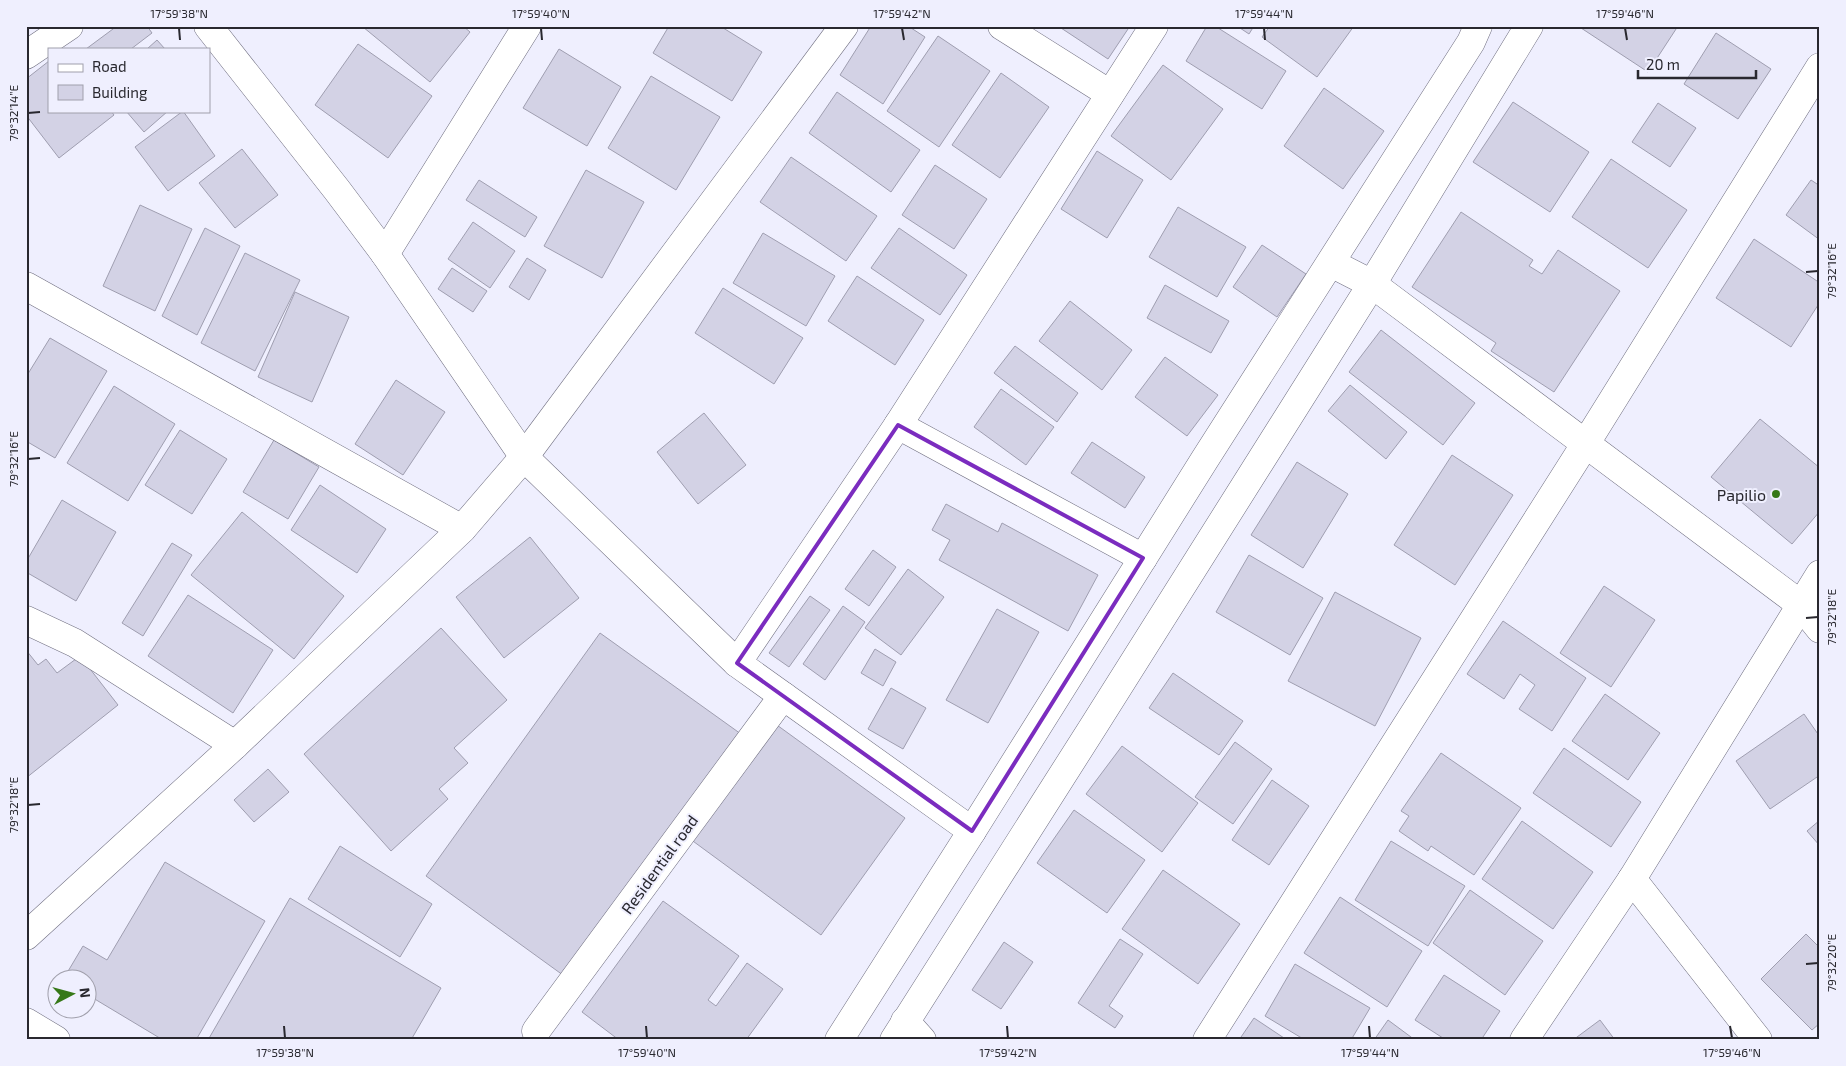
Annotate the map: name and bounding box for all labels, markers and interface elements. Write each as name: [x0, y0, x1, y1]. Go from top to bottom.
text: 17°59'38"N: [150, 6, 208, 20]
text: 17°59'40"N: [512, 6, 570, 20]
text: 17°59'42"N: [873, 6, 931, 20]
text: 17°59'44"N: [1235, 6, 1293, 20]
text: 17°59'46"N: [1596, 6, 1654, 20]
legend: [48, 48, 210, 112]
scale bar: [1638, 48, 1756, 80]
text: 20 m: [1646, 55, 1680, 73]
text: Road: [92, 57, 127, 75]
text: Building: [92, 83, 148, 101]
text: 79°32'14"E: [6, 85, 20, 141]
text: 79°32'16"E: [1824, 243, 1838, 299]
text: 79°32'16"E: [6, 431, 20, 487]
place label: Papilio: [1717, 485, 1766, 504]
marker: Papilio: [1770, 488, 1782, 500]
text: 79°32'18"E: [1824, 589, 1838, 645]
text: 79°32'18"E: [6, 777, 20, 833]
street label: Residential road: [617, 811, 701, 917]
text: 79°32'20"E: [1824, 934, 1838, 992]
north arrow: [48, 968, 98, 1018]
text: N: [76, 987, 94, 999]
text: 17°59'38"N: [256, 1045, 314, 1059]
text: 17°59'40"N: [618, 1045, 676, 1059]
text: 17°59'42"N: [979, 1045, 1037, 1059]
text: 17°59'44"N: [1341, 1045, 1399, 1059]
text: 17°59'46"N: [1703, 1045, 1761, 1059]

